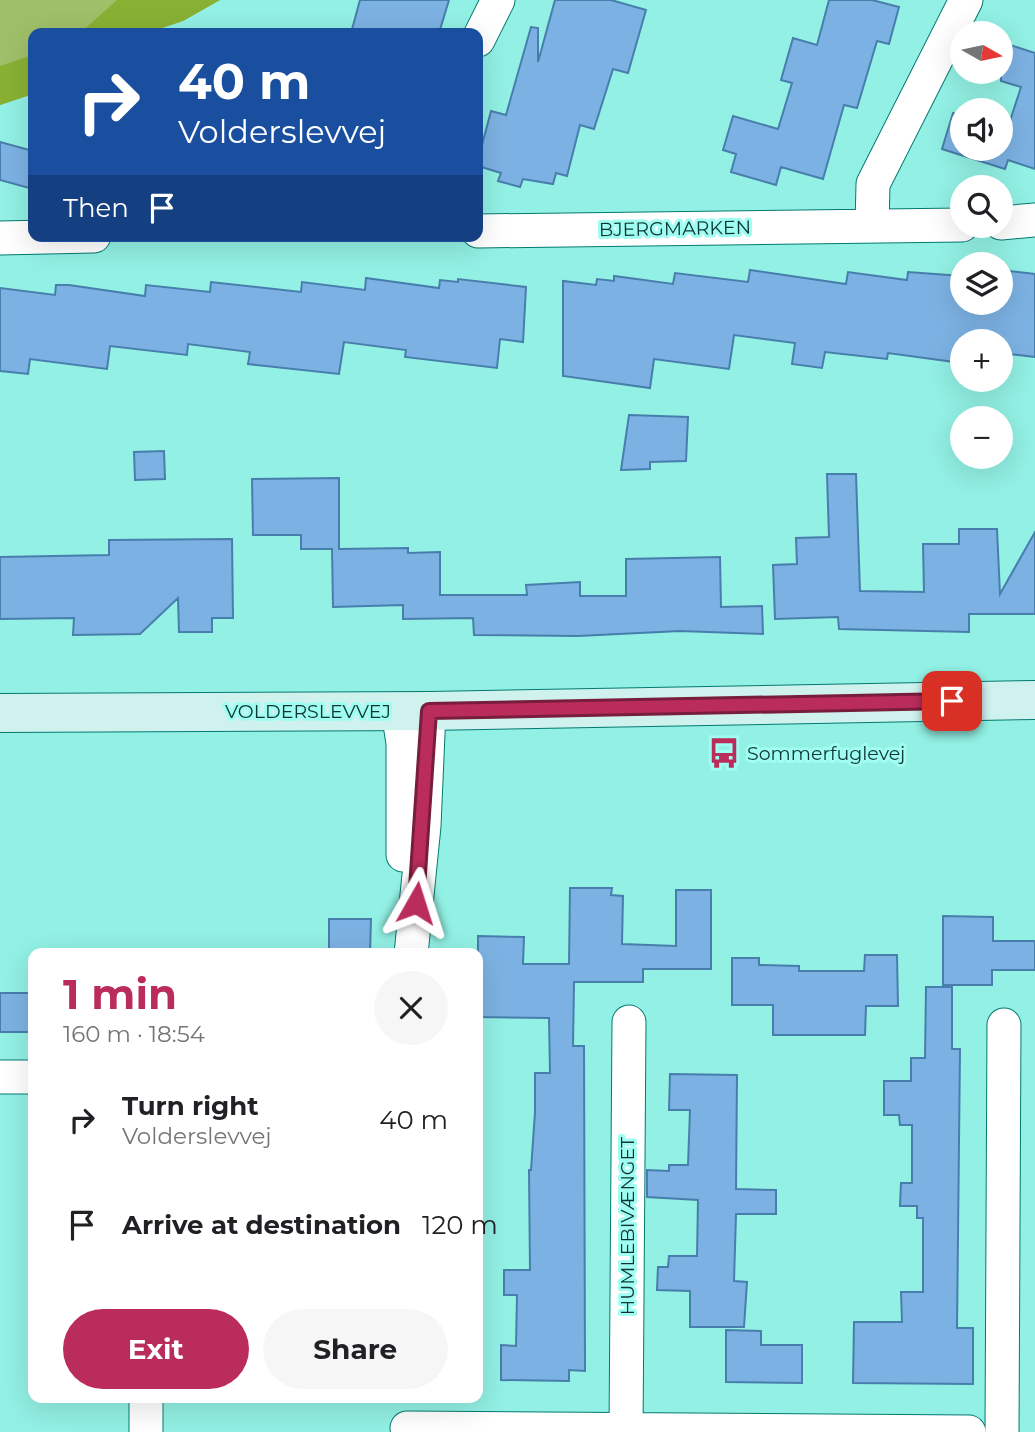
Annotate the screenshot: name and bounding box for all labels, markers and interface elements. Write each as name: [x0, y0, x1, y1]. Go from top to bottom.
north arrow: [950, 21, 1013, 84]
map controls: [950, 21, 1013, 469]
text: 40 m: [178, 52, 310, 111]
icon: right: [63, 56, 154, 147]
button: sound: [950, 98, 1013, 161]
text: Volderslevvej: [178, 112, 386, 151]
button: search: [950, 175, 1013, 238]
icon: arrive: [143, 189, 181, 227]
text: Then: [63, 192, 129, 224]
street label: BJERGMARKEN: [599, 216, 751, 241]
button: layers: [950, 252, 1013, 315]
button: +: [950, 329, 1013, 392]
button: −: [950, 406, 1013, 469]
pin: [922, 671, 982, 731]
icon: arrive: [933, 682, 971, 720]
street label: VOLDERSLEVVEJ: [225, 700, 391, 723]
bus stop icon: Sommerfuglevej: [707, 736, 741, 770]
place label: Sommerfuglevej: [747, 742, 905, 765]
position arrow: [379, 866, 453, 940]
text: 1 min: [63, 968, 177, 1020]
button: close: [374, 971, 448, 1045]
text: 160 m · 18:54: [63, 1020, 205, 1048]
text: Turn right: [122, 1090, 258, 1122]
icon: right: [63, 1101, 101, 1139]
text: 40 m: [379, 1104, 448, 1136]
text: Volderslevvej: [122, 1122, 272, 1150]
street label: HUMLEBIVÆNGET: [616, 1137, 639, 1315]
icon: arrive: [63, 1206, 101, 1244]
text: Arrive at destination: [122, 1209, 401, 1241]
text: 120 m: [422, 1209, 498, 1241]
button: Exit: [63, 1309, 249, 1389]
button: Share: [263, 1309, 448, 1389]

